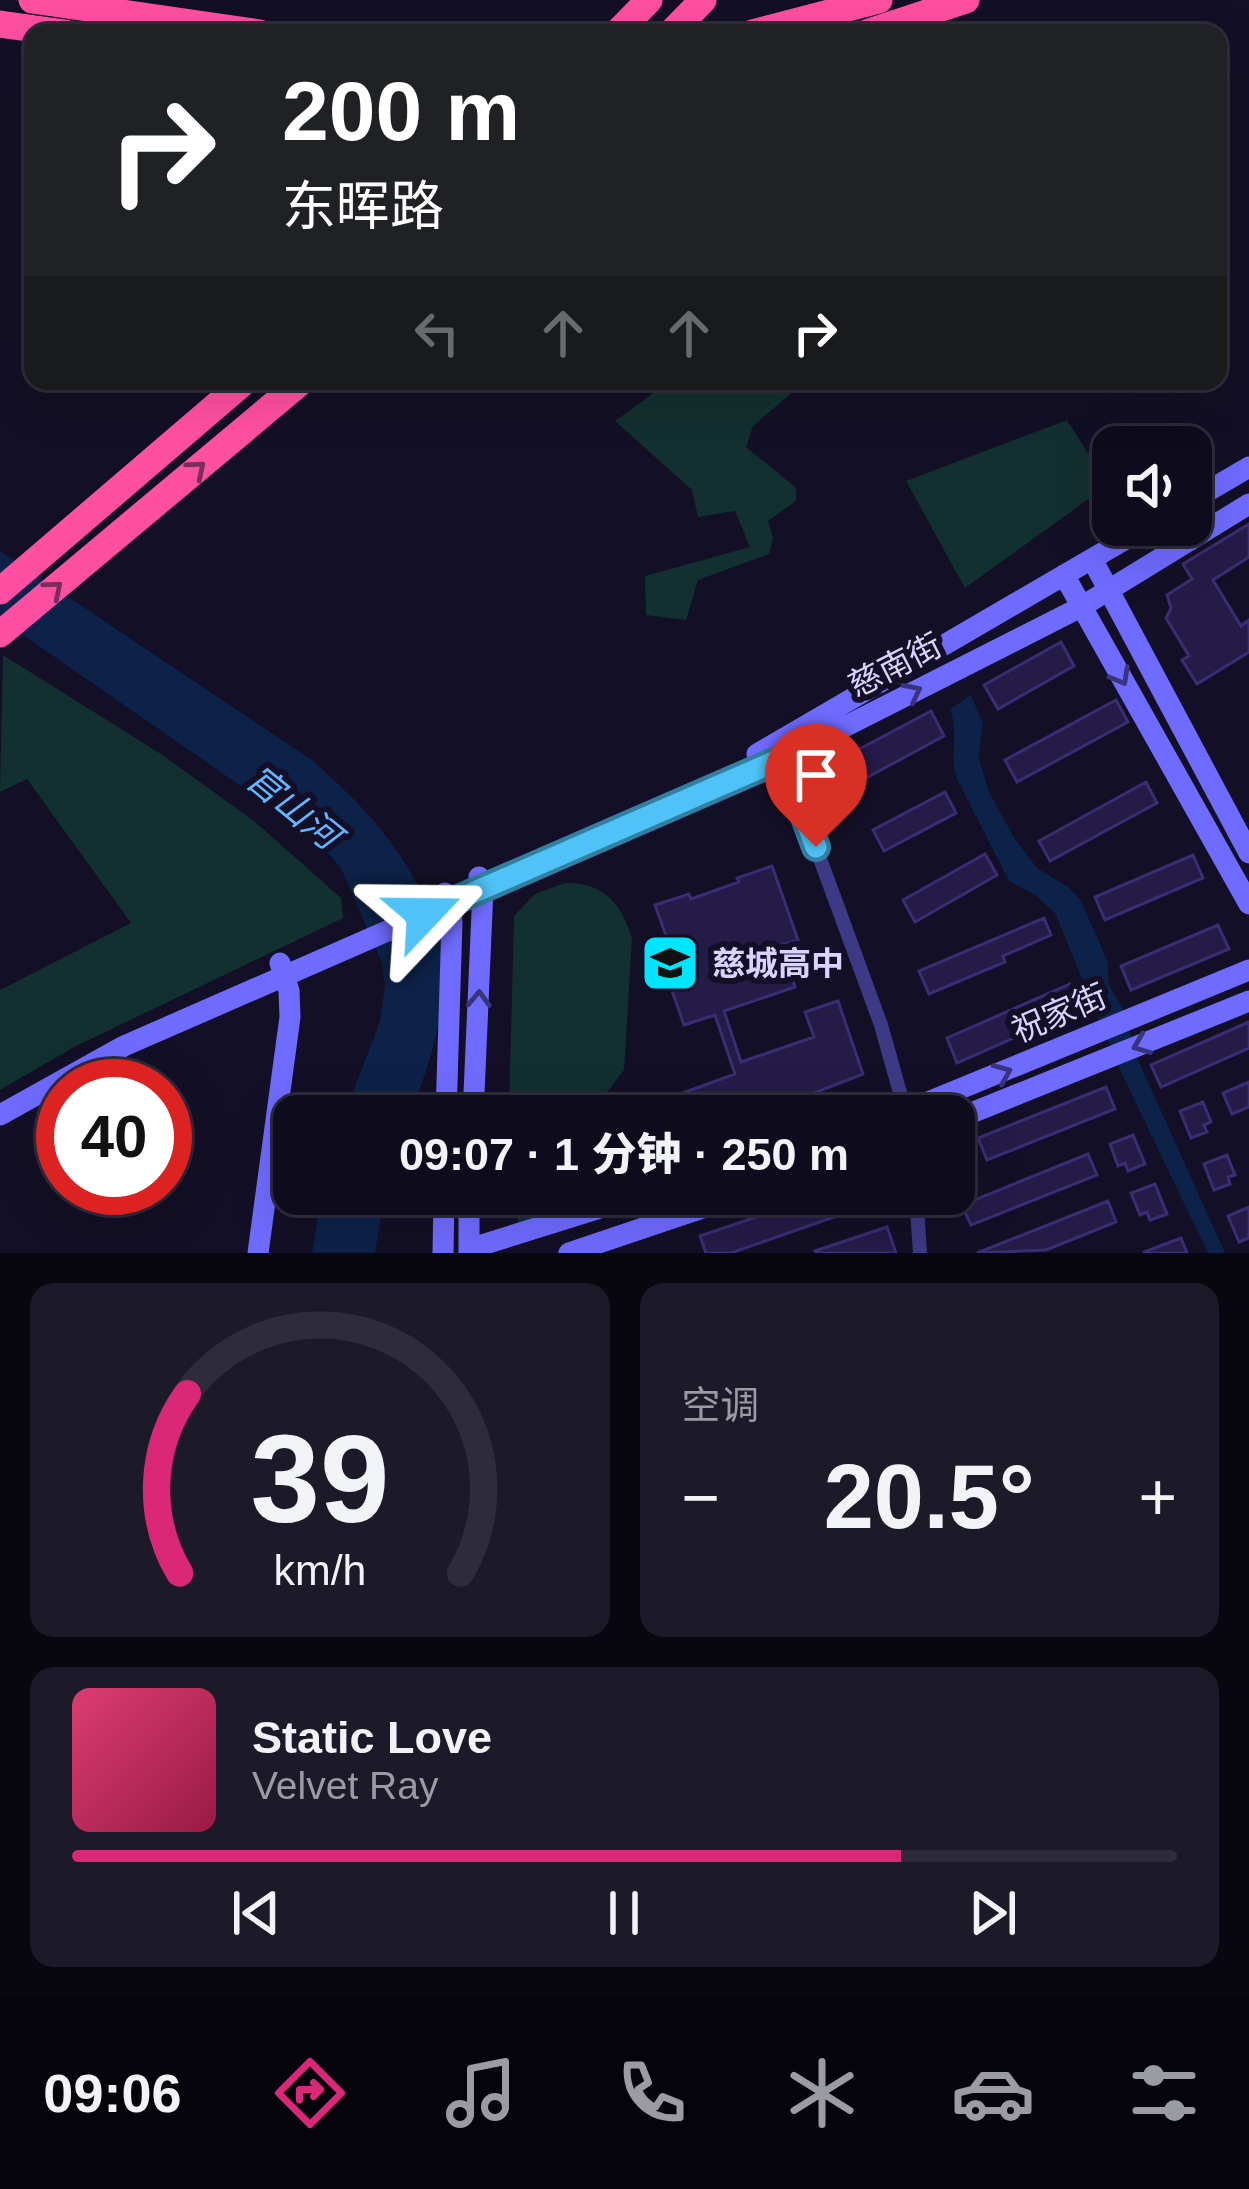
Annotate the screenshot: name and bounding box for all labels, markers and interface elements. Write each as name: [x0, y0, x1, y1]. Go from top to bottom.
text: 200 m: [282, 64, 520, 158]
icon: right: [84, 72, 240, 228]
text: 东晖路: [282, 176, 444, 236]
icon: left: [404, 300, 470, 366]
icon: ahead: [530, 300, 596, 366]
icon: ahead: [656, 300, 722, 366]
icon: right: [782, 300, 848, 366]
map controls: [1092, 426, 1212, 546]
button: sound: [1092, 426, 1212, 546]
one-way arrow: [183, 461, 205, 483]
one-way arrow: [40, 581, 62, 603]
street label: 慈南街: [842, 626, 948, 704]
one-way arrow: [1107, 665, 1130, 686]
one-way arrow: [900, 684, 922, 707]
pin: [765, 724, 867, 847]
icon: arrive: [783, 742, 849, 808]
water label: 官山河: [238, 757, 353, 861]
position arrow: [361, 851, 487, 977]
school or university icon: 慈城高中: [639, 932, 701, 994]
place label: 慈城高中: [712, 945, 844, 982]
street label: 祝家街: [1006, 977, 1112, 1049]
one-way arrow: [465, 989, 491, 1008]
one-way arrow: [1131, 1031, 1152, 1055]
speed limit sign: 40: [36, 1059, 192, 1215]
one-way arrow: [990, 1063, 1012, 1087]
text: 09:07 · 1 分钟 · 250 m: [399, 1129, 849, 1180]
text: 空调: [682, 1384, 760, 1427]
text: 39: [250, 1409, 389, 1548]
text: 20.5°: [824, 1447, 1035, 1547]
text: −: [682, 1460, 720, 1534]
text: +: [1138, 1460, 1177, 1534]
text: km/h: [273, 1546, 366, 1594]
text: Static Love: [252, 1712, 492, 1763]
text: Velvet Ray: [252, 1764, 438, 1807]
icon: previous: [223, 1880, 289, 1946]
icon: pause: [591, 1880, 657, 1946]
icon: next: [960, 1880, 1026, 1946]
icon: directions: [268, 2051, 352, 2135]
icon: music: [439, 2051, 523, 2135]
icon: phone: [610, 2051, 694, 2135]
icon: climate: [780, 2051, 864, 2135]
icon: car: [951, 2051, 1035, 2135]
icon: filters: [1122, 2051, 1206, 2135]
text: 09:06: [43, 2063, 181, 2123]

